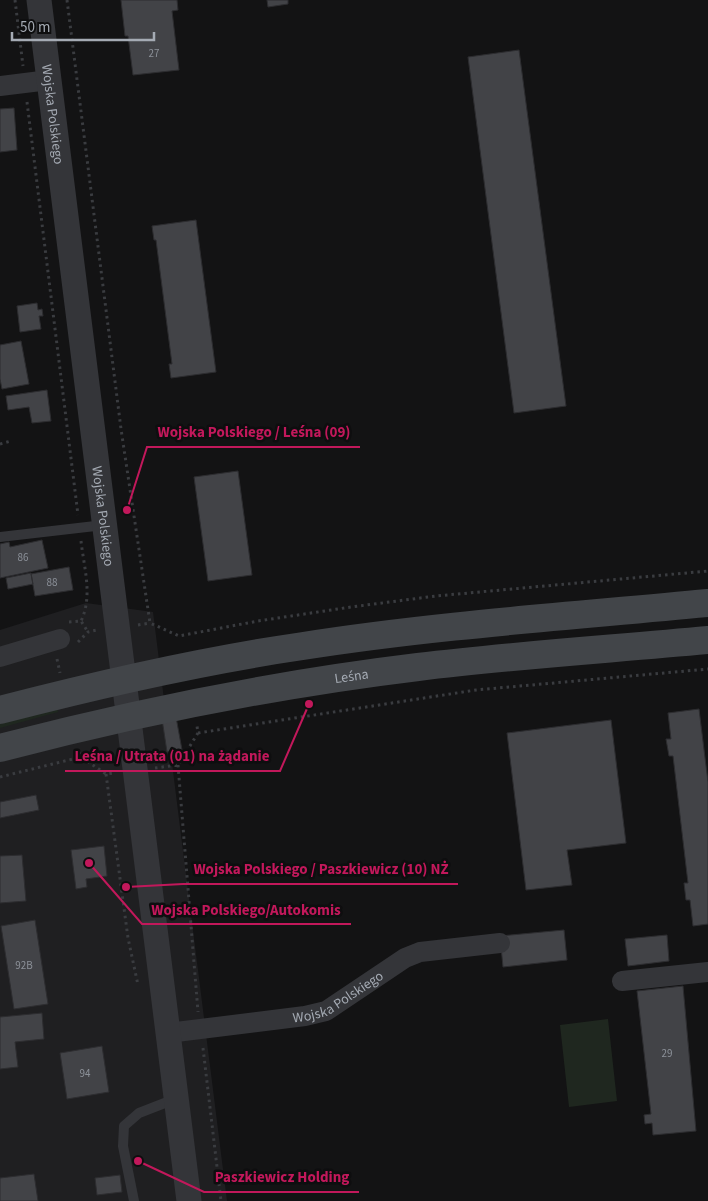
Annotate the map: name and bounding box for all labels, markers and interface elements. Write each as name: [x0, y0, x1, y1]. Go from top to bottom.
scale bar: [12, 10, 155, 42]
text: 50 m: [20, 17, 50, 38]
house number: 27: [149, 46, 159, 61]
street label: Wojska Polskiego: [36, 63, 68, 166]
callout: Wojska Polskiego / Leśna (09): [147, 417, 360, 447]
text: Wojska Polskiego / Leśna (09): [158, 422, 350, 443]
street label: Wojska Polskiego: [86, 465, 119, 567]
house number: 86: [18, 550, 29, 565]
house number: 88: [47, 575, 58, 590]
street label: Leśna: [333, 665, 370, 689]
callout: Leśna / Utrata (01) na żądanie: [65, 741, 280, 771]
text: Leśna / Utrata (01) na żądanie: [74, 746, 270, 767]
callout: Wojska Polskiego / Paszkiewicz (10) NŻ: [183, 854, 458, 884]
text: Wojska Polskiego / Paszkiewicz (10) NŻ: [193, 859, 449, 880]
callout: Wojska Polskiego/Autokomis: [142, 894, 351, 924]
text: Wojska Polskiego/Autokomis: [151, 900, 341, 921]
house number: 92B: [15, 958, 33, 973]
street label: Wojska Polskiego: [291, 966, 388, 1028]
house number: 29: [662, 1046, 672, 1061]
house number: 94: [80, 1066, 91, 1081]
callout: Paszkiewicz Holding: [204, 1162, 359, 1192]
text: Paszkiewicz Holding: [215, 1167, 349, 1188]

